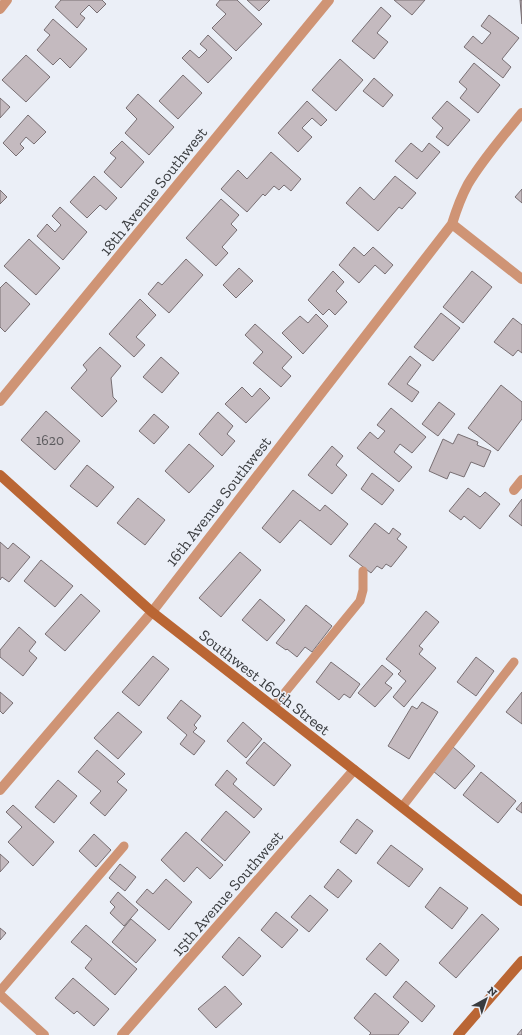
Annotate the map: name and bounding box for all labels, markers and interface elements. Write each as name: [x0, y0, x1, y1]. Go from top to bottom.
street label: 18th Avenue Southwest: [96, 123, 211, 259]
house number: 1620: [36, 432, 64, 449]
street label: 16th Avenue Southwest: [162, 432, 275, 570]
street label: Southwest 160th Street: [195, 625, 334, 739]
street label: 15th Avenue Southwest: [168, 827, 287, 960]
north arrow: [466, 979, 506, 1019]
text: N: [485, 984, 500, 1000]

